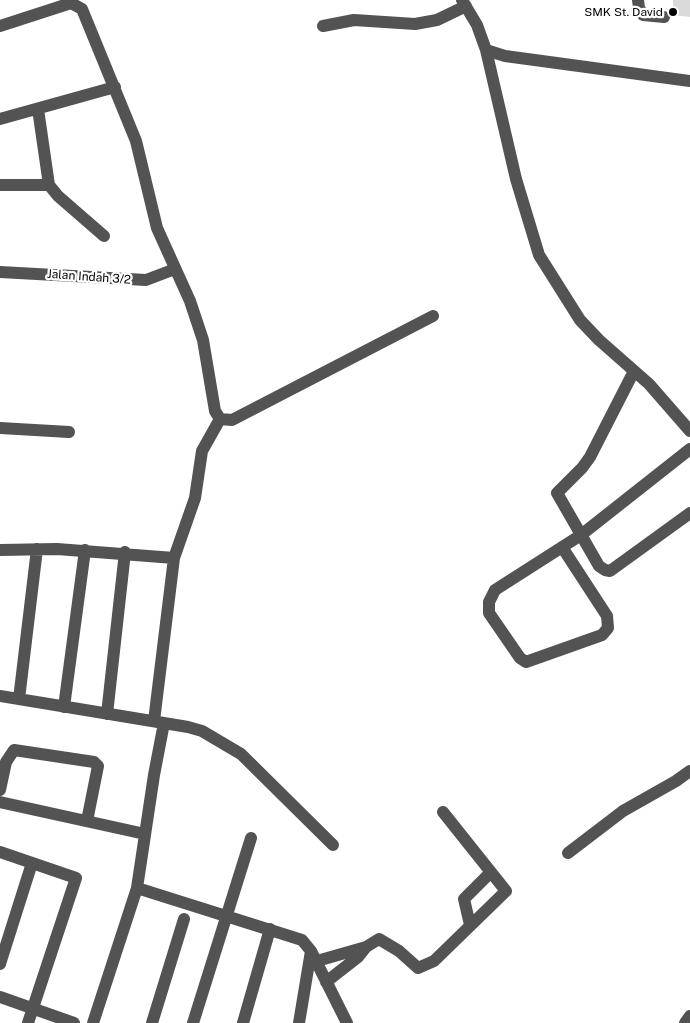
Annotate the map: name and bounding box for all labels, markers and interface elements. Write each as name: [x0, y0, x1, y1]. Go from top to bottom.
place label: SMK St. David: [584, 5, 663, 19]
marker: SMK St. David: [667, 6, 679, 18]
street label: Jalan Indah 3/2: [46, 267, 132, 287]

